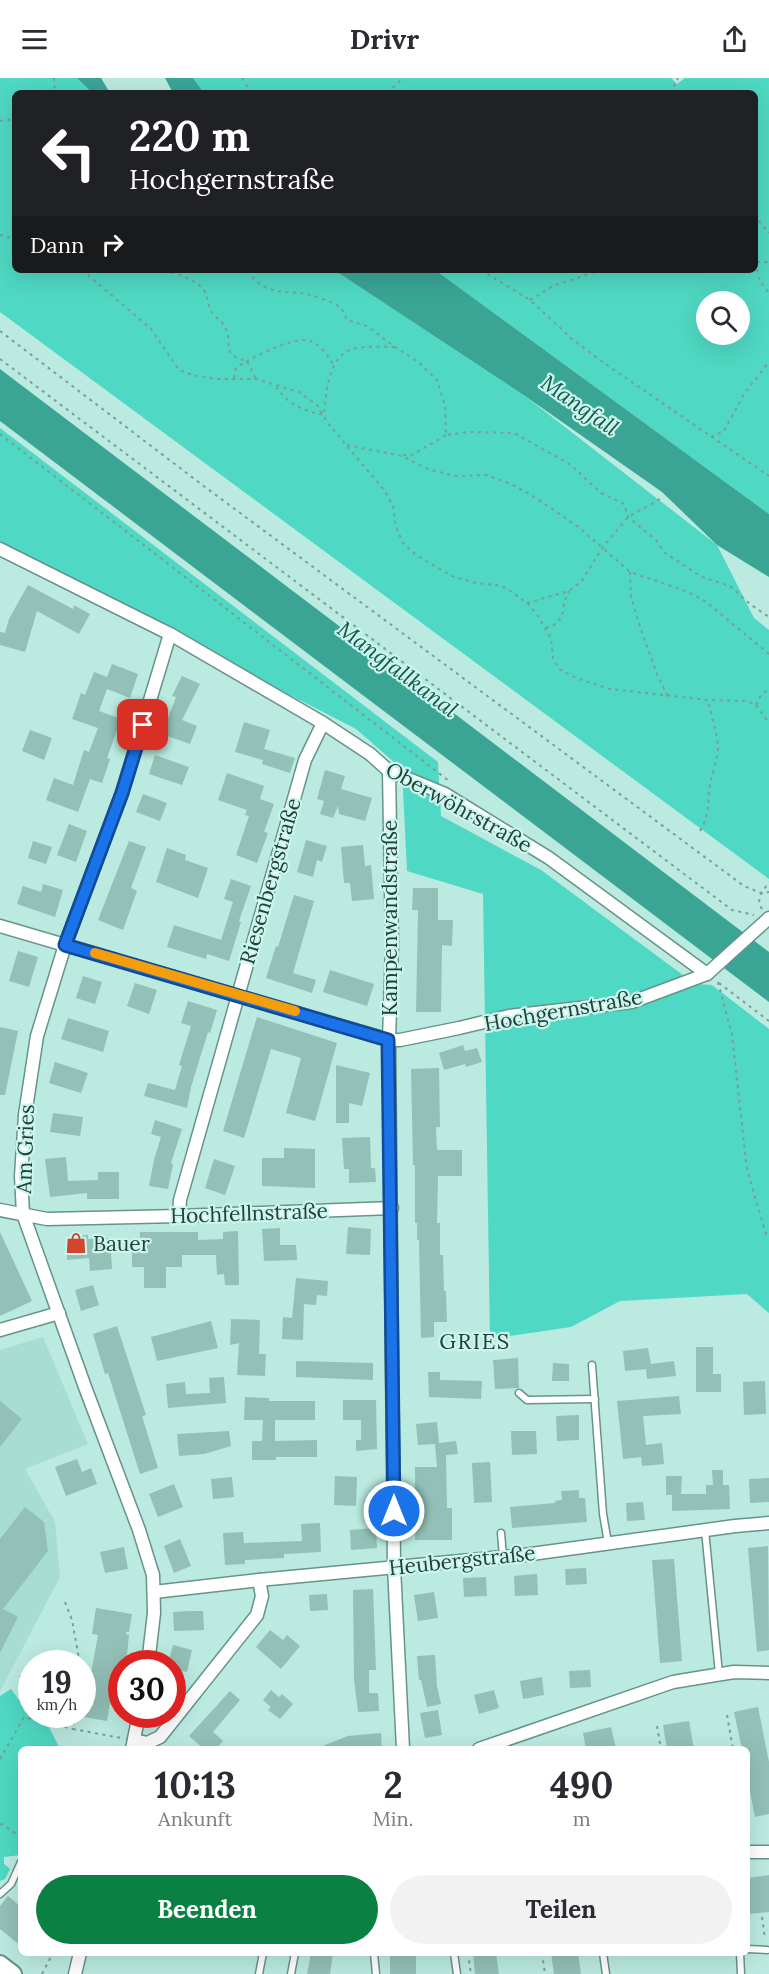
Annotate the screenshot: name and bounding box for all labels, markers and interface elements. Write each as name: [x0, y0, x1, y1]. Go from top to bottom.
text: Drivr: [350, 22, 419, 56]
icon: menu: [18, 23, 51, 56]
icon: share: [718, 23, 751, 56]
text: 220 m: [129, 109, 250, 163]
icon: left: [30, 114, 108, 192]
text: Hochgernstraße: [129, 162, 335, 196]
icon: right: [96, 228, 129, 261]
text: Dann: [30, 231, 84, 259]
map controls: [696, 291, 750, 345]
button: search: [696, 291, 750, 345]
water label: Mangfall: [536, 368, 624, 442]
water label: Mangfallkanal: [332, 615, 464, 723]
pin: [117, 699, 168, 750]
icon: arrive: [126, 708, 159, 741]
street label: Oberwöhrstraße: [381, 756, 537, 858]
street label: Riesenbergstraße: [233, 795, 307, 967]
street label: Kampenwandstraße: [376, 820, 403, 1016]
street label: Hochgernstraße: [482, 983, 644, 1037]
street label: Am Gries: [10, 1104, 40, 1195]
street label: Hochfellnstraße: [170, 1197, 328, 1229]
place label: Bauer: [93, 1230, 150, 1257]
shop icon: Bauer: [64, 1231, 88, 1255]
district label: GRIES: [439, 1327, 511, 1355]
position arrow: [362, 1479, 426, 1543]
street label: Heubergstraße: [387, 1539, 537, 1581]
speed limit sign: 30: [108, 1650, 186, 1728]
text: 19: [42, 1663, 72, 1701]
text: km/h: [37, 1695, 77, 1714]
text: 10:13: [155, 1762, 236, 1808]
text: 2: [383, 1762, 403, 1808]
text: 490: [550, 1762, 613, 1808]
text: Ankunft: [158, 1806, 232, 1831]
text: Min.: [372, 1806, 414, 1831]
text: m: [573, 1806, 591, 1831]
button: Beenden: [36, 1875, 378, 1944]
button: Teilen: [390, 1875, 732, 1944]

